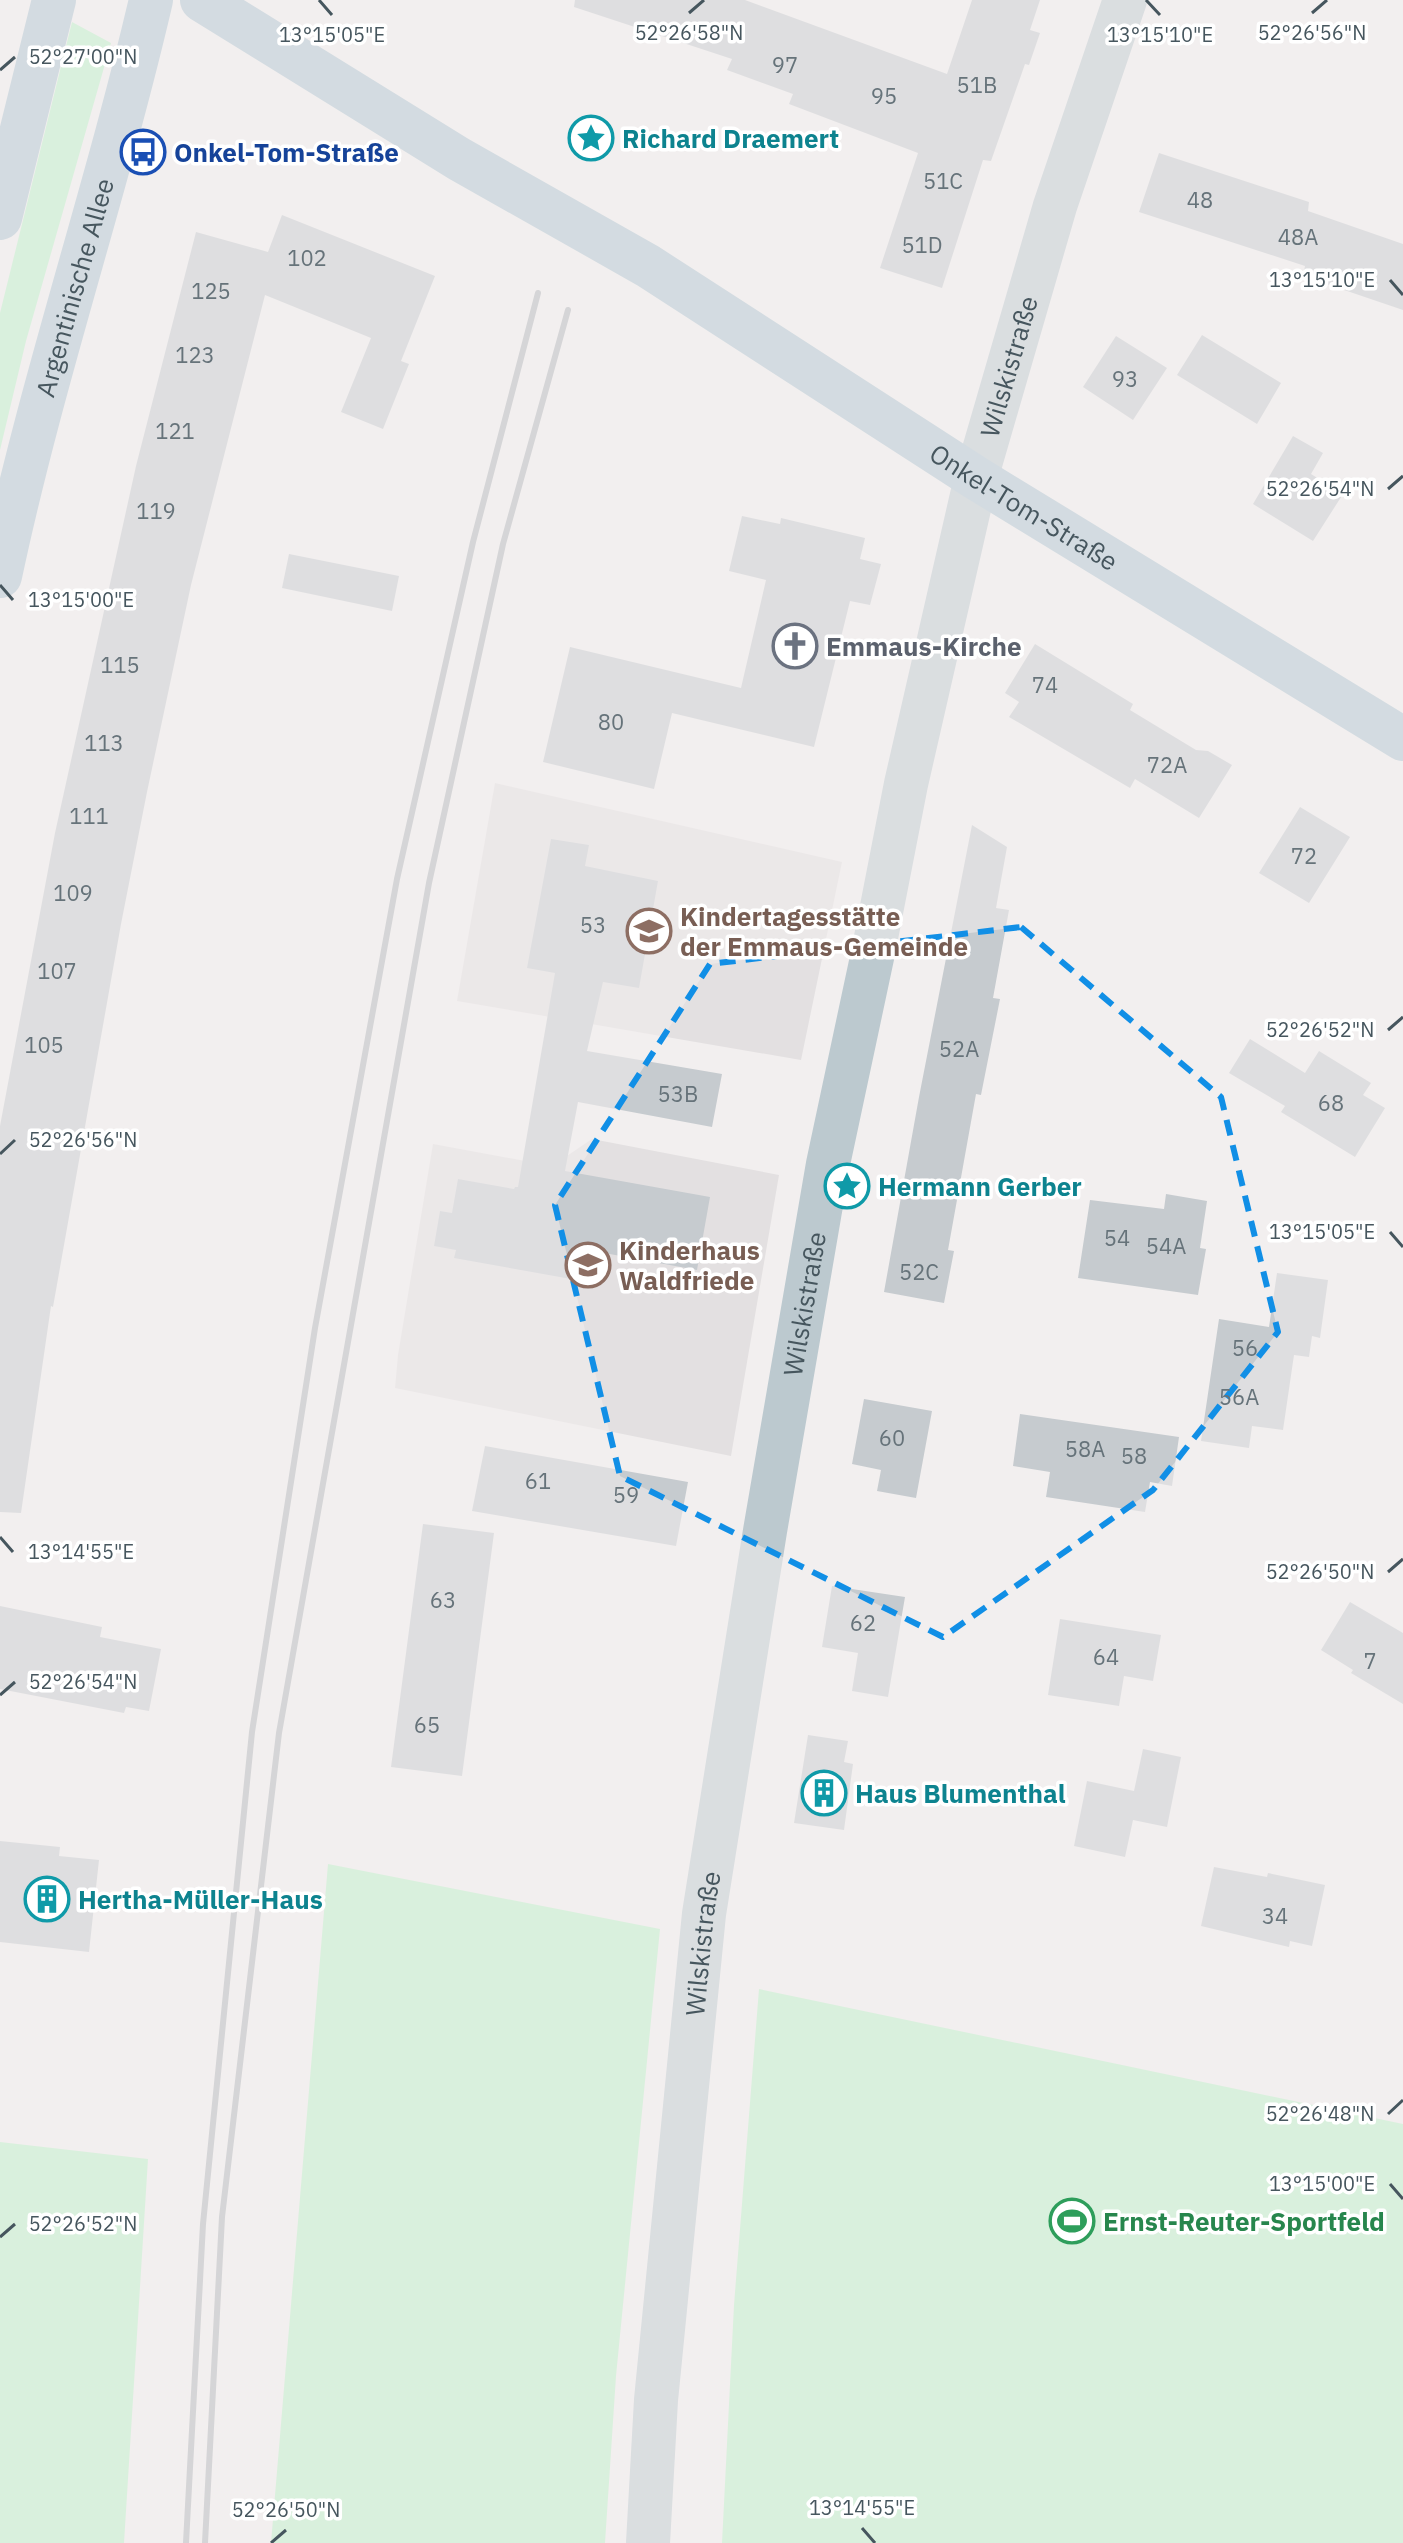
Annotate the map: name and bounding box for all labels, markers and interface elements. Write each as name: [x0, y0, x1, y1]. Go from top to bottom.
text: 52°26'58"N: [635, 19, 743, 46]
text: 52°26'56"N: [1258, 19, 1366, 46]
text: 13°15'05"E: [279, 21, 385, 48]
text: 13°15'10"E: [1107, 21, 1213, 48]
text: 52°27'00"N: [29, 43, 137, 70]
house number: 97: [772, 50, 798, 79]
house number: 51B: [957, 70, 997, 99]
house number: 95: [871, 81, 897, 110]
place icon: Richard Draemert: [567, 114, 615, 162]
place label: Richard Draemert: [622, 121, 839, 155]
bus stop icon: Onkel-Tom-Straße: [119, 128, 167, 176]
place label: Onkel-Tom-Straße: [174, 135, 399, 169]
house number: 51C: [923, 166, 963, 195]
street label: Argentinische Allee: [28, 174, 121, 400]
house number: 48: [1187, 185, 1213, 214]
house number: 48A: [1278, 222, 1318, 251]
house number: 51D: [901, 230, 943, 259]
house number: 102: [287, 243, 327, 272]
text: 13°15'10"E: [1269, 266, 1375, 293]
house number: 125: [191, 276, 231, 305]
street label: Wilskistraße: [972, 292, 1045, 441]
house number: 123: [175, 340, 215, 369]
house number: 93: [1112, 364, 1138, 393]
house number: 121: [155, 416, 195, 445]
street label: Onkel-Tom-Straße: [923, 436, 1125, 578]
text: 52°26'54"N: [1266, 475, 1374, 502]
house number: 119: [136, 496, 176, 525]
text: 13°15'00"E: [28, 586, 134, 613]
church icon: Emmaus-Kirche: [771, 622, 819, 670]
place label: Emmaus-Kirche: [826, 629, 1022, 663]
house number: 115: [100, 650, 140, 679]
house number: 74: [1032, 670, 1058, 699]
house number: 80: [598, 707, 624, 736]
house number: 113: [84, 728, 124, 757]
house number: 72A: [1147, 750, 1187, 779]
house number: 111: [69, 801, 109, 830]
house number: 72: [1291, 841, 1317, 870]
house number: 109: [53, 878, 93, 907]
place label: Kindertagesstätte der Emmaus-Gemeinde: [680, 899, 968, 963]
school or university icon: Kindertagesstätte der Emmaus-Gemeinde: [625, 907, 673, 955]
house number: 53: [580, 910, 606, 939]
house number: 107: [37, 956, 77, 985]
text: 52°26'52"N: [1266, 1016, 1374, 1043]
house number: 105: [24, 1030, 64, 1059]
house number: 52A: [939, 1034, 979, 1063]
house number: 53B: [658, 1079, 698, 1108]
house number: 68: [1318, 1088, 1344, 1117]
text: 52°26'56"N: [29, 1126, 137, 1153]
place icon: Hermann Gerber: [823, 1162, 871, 1210]
place label: Hermann Gerber: [878, 1169, 1082, 1203]
text: 13°15'05"E: [1269, 1218, 1375, 1245]
house number: 54: [1104, 1223, 1130, 1252]
street label: Wilskistraße: [775, 1229, 833, 1378]
house number: 54A: [1146, 1231, 1186, 1260]
place label: Kinderhaus Waldfriede: [619, 1233, 760, 1297]
school or university icon: Kinderhaus Waldfriede: [564, 1241, 612, 1289]
house number: 52C: [899, 1257, 939, 1286]
house number: 56: [1232, 1333, 1258, 1362]
house number: 56A: [1219, 1382, 1259, 1411]
house number: 60: [879, 1423, 905, 1452]
house number: 58A: [1065, 1434, 1105, 1463]
house number: 58: [1121, 1441, 1147, 1470]
house number: 61: [525, 1466, 551, 1495]
house number: 59: [613, 1480, 639, 1509]
text: 13°14'55"E: [28, 1538, 134, 1565]
text: 52°26'50"N: [1266, 1558, 1374, 1585]
house number: 63: [430, 1585, 456, 1614]
house number: 62: [850, 1608, 876, 1637]
house number: 64: [1093, 1642, 1119, 1671]
house number: 7: [1363, 1646, 1377, 1675]
text: 52°26'54"N: [29, 1668, 137, 1695]
house number: 65: [414, 1710, 440, 1739]
building icon: Haus Blumenthal: [800, 1769, 848, 1817]
place label: Haus Blumenthal: [855, 1776, 1066, 1810]
street label: Wilskistraße: [677, 1869, 728, 2018]
building icon: Hertha-Müller-Haus: [23, 1875, 71, 1923]
place label: Hertha-Müller-Haus: [78, 1882, 323, 1916]
house number: 34: [1262, 1901, 1288, 1930]
text: 52°26'48"N: [1266, 2100, 1374, 2127]
text: 13°15'00"E: [1269, 2170, 1375, 2197]
sports icon: Ernst-Reuter-Sportfeld: [1048, 2197, 1096, 2245]
place label: Ernst-Reuter-Sportfeld: [1103, 2204, 1385, 2238]
text: 52°26'52"N: [29, 2210, 137, 2237]
text: 13°14'55"E: [809, 2494, 915, 2521]
text: 52°26'50"N: [232, 2496, 340, 2523]

